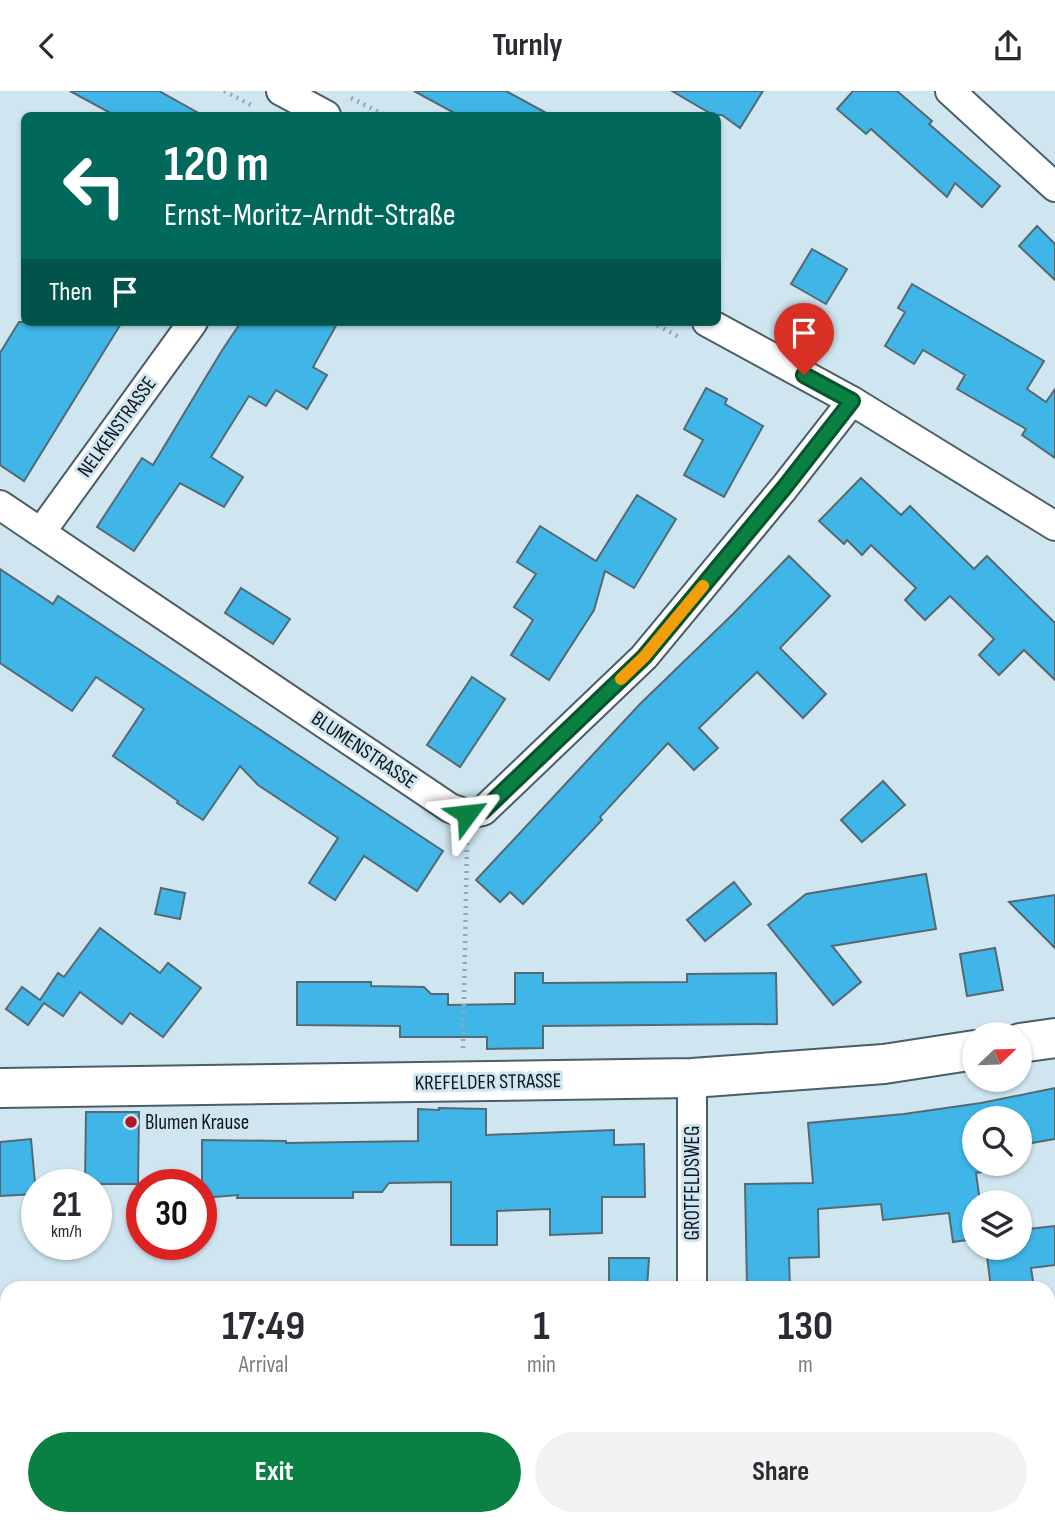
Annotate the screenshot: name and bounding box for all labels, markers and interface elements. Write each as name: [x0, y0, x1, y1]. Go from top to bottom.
text: Turnly: [492, 26, 563, 65]
icon: back: [28, 27, 66, 65]
icon: share: [989, 27, 1027, 65]
text: 120 m: [164, 136, 269, 195]
icon: left: [49, 140, 140, 231]
text: Ernst-Moritz-Arndt-Straße: [164, 196, 456, 235]
icon: arrive: [106, 273, 144, 311]
text: Then: [49, 277, 92, 308]
pin: [774, 303, 834, 375]
icon: arrive: [785, 314, 823, 352]
street label: NELKENSTRASSE: [72, 372, 162, 482]
street label: BLUMENSTRASSE: [307, 706, 421, 794]
position arrow: [430, 777, 504, 851]
north arrow: [962, 1022, 1032, 1092]
map controls: [962, 1022, 1032, 1260]
street label: KREFELDER STRASSE: [414, 1068, 562, 1096]
button: search: [962, 1106, 1032, 1176]
place label: Blumen Krause: [145, 1110, 249, 1135]
marker: Blumen Krause: [123, 1114, 139, 1130]
street label: GROTFELDSWEG: [680, 1125, 705, 1241]
speed limit sign: 30: [126, 1169, 217, 1260]
text: 21: [52, 1184, 81, 1227]
button: layers: [962, 1190, 1032, 1260]
text: km/h: [51, 1221, 82, 1242]
text: 17:49: [222, 1301, 305, 1352]
text: 1: [533, 1301, 550, 1352]
text: 130: [778, 1301, 833, 1352]
text: Arrival: [239, 1351, 288, 1379]
text: min: [527, 1351, 556, 1379]
text: m: [798, 1351, 813, 1379]
button: Exit: [28, 1432, 521, 1512]
button: Share: [535, 1432, 1027, 1512]

